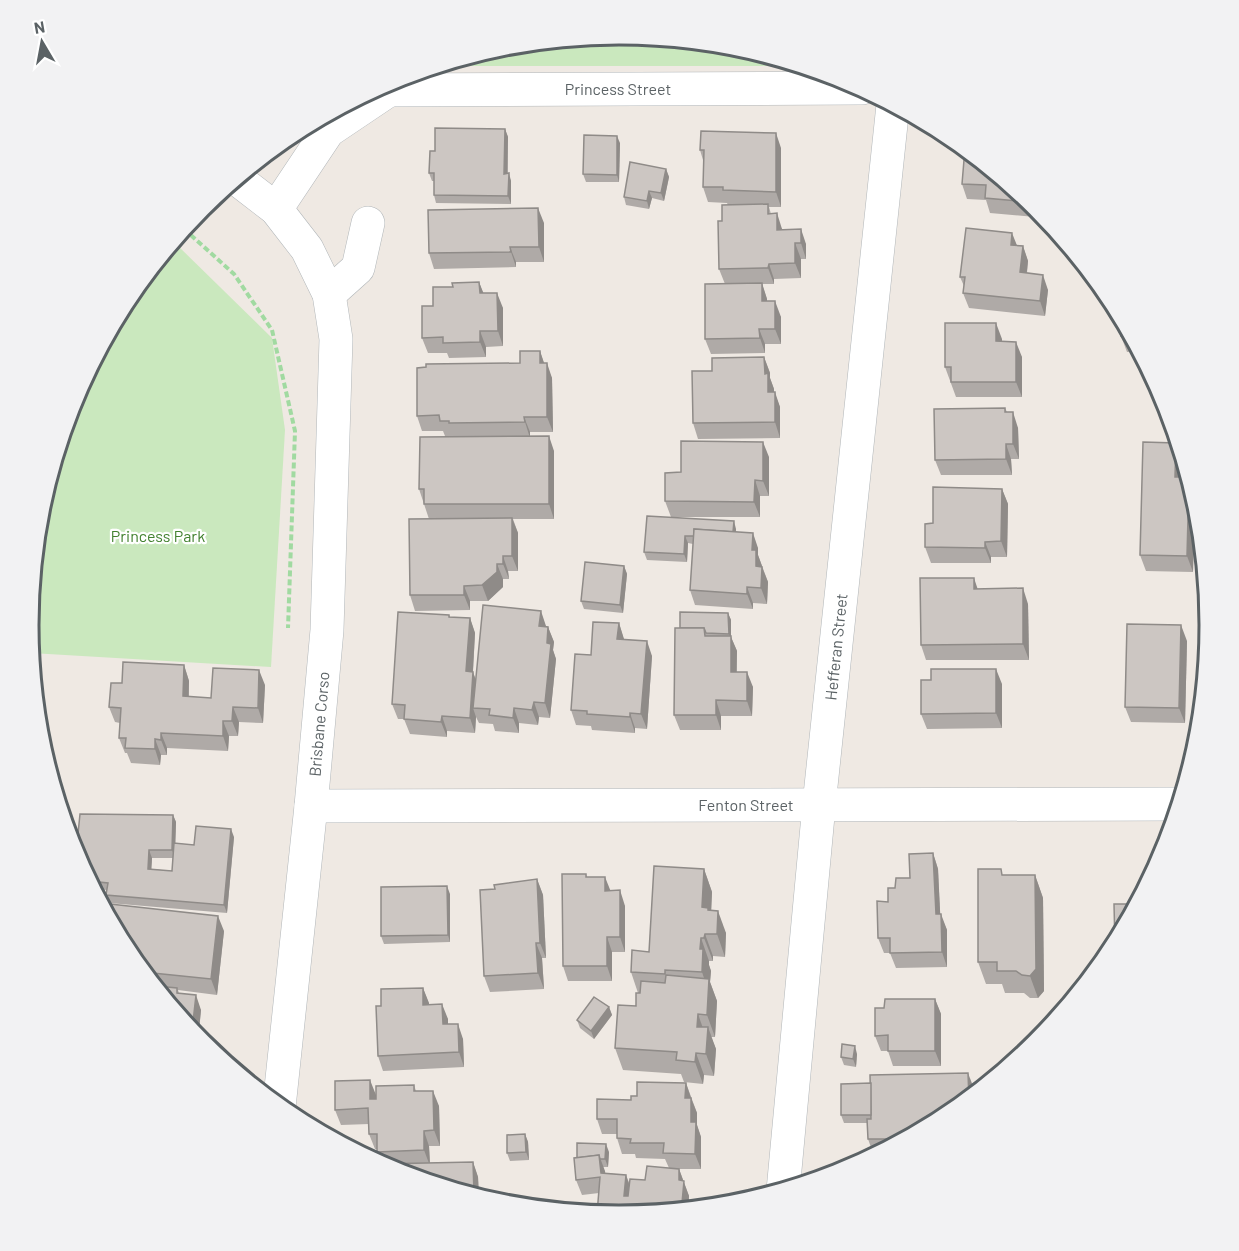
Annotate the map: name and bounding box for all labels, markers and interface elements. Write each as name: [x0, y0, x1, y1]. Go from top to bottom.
north arrow: [12, 12, 72, 72]
text: N: [32, 16, 46, 37]
street label: Princess Street: [565, 79, 671, 98]
park label: Princess Park: [111, 526, 205, 545]
street label: Hefferan Street: [820, 592, 851, 701]
street label: Brisbane Corso: [304, 671, 333, 777]
street label: Fenton Street: [698, 795, 794, 814]

